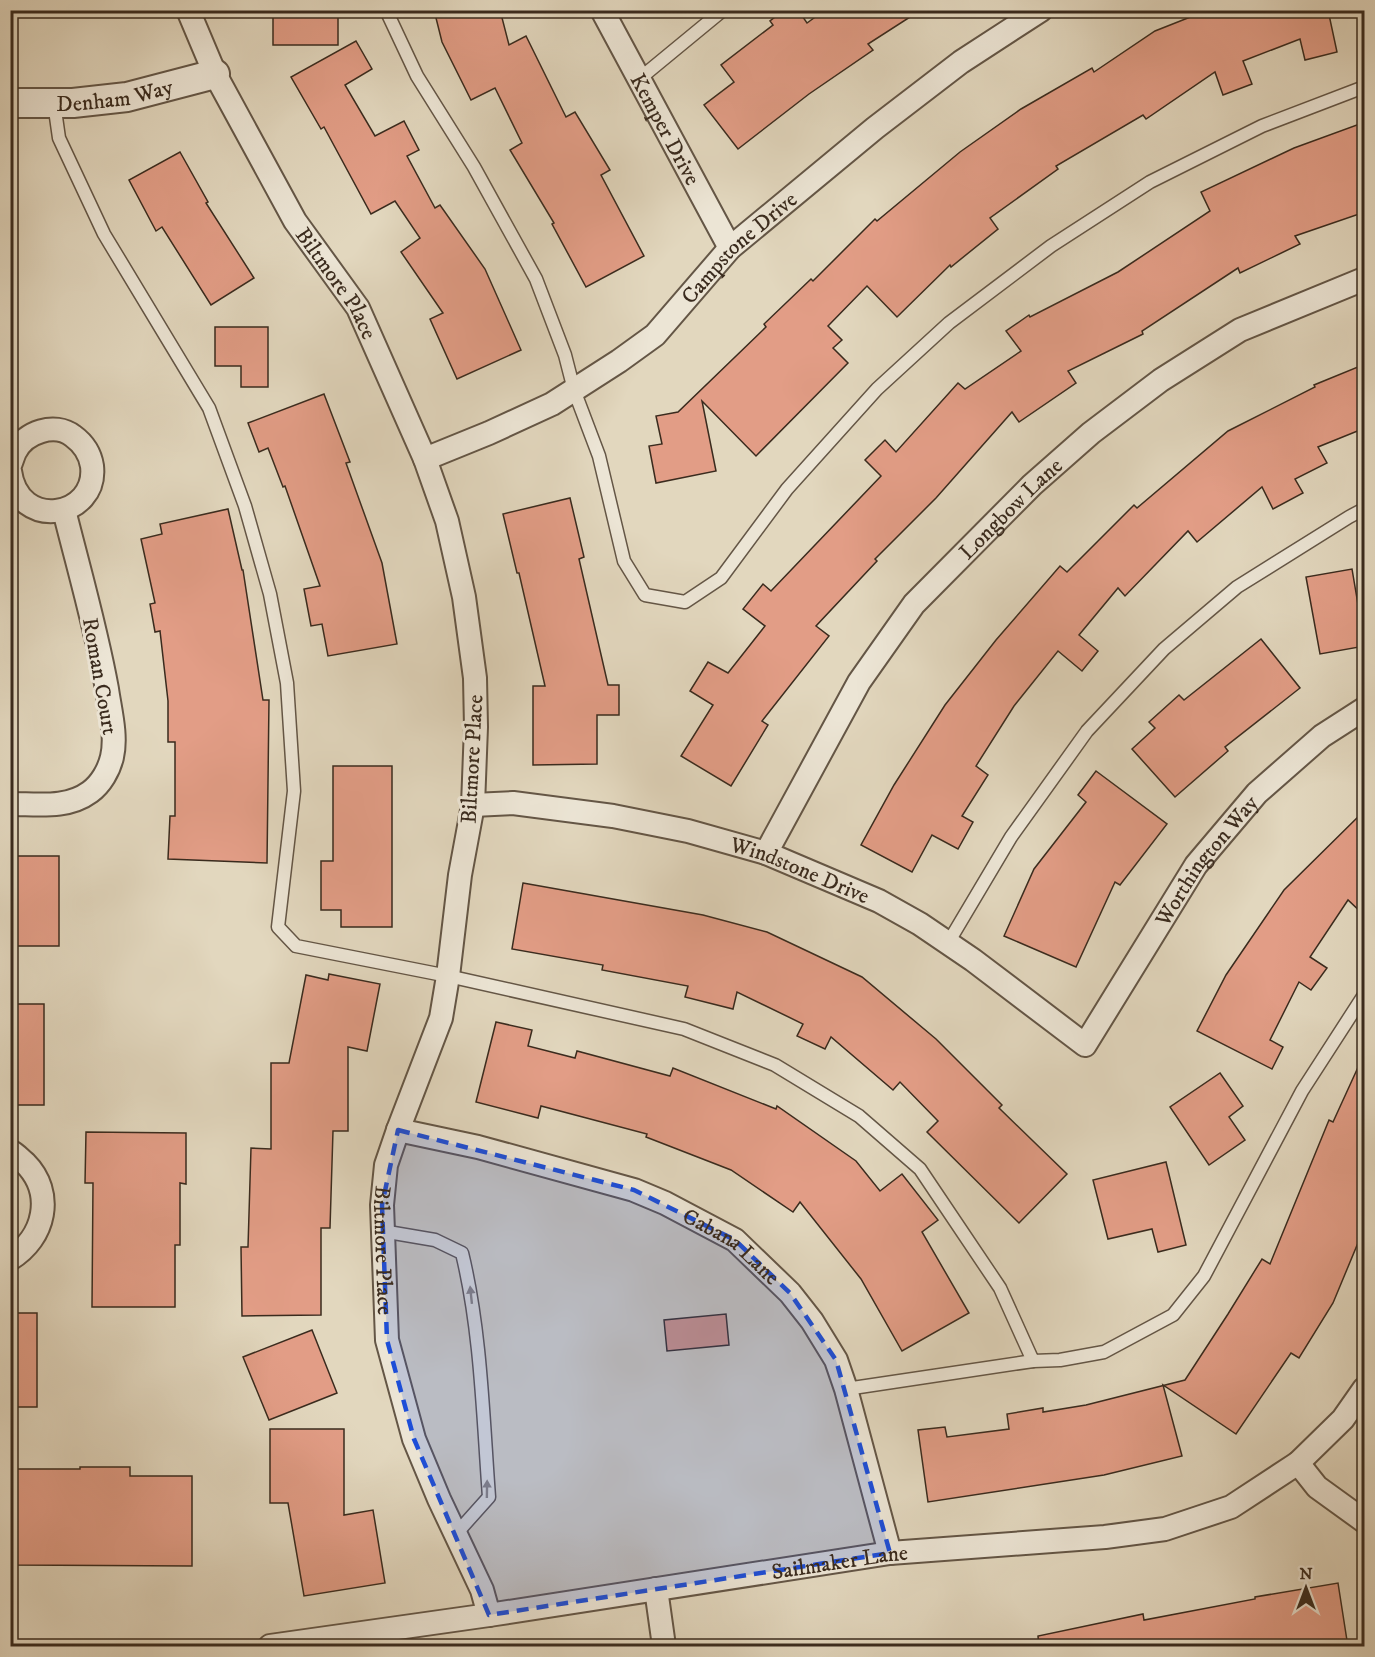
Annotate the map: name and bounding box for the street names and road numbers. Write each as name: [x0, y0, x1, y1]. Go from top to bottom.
street label: Kemper Drive: [624, 69, 706, 190]
street label: Denham Way: [56, 73, 176, 118]
street label: Campstone Drive: [676, 186, 803, 310]
street label: Biltmore Place: [289, 222, 382, 344]
street label: Longbow Lane: [954, 453, 1069, 566]
street label: Roman Court: [76, 616, 123, 737]
street label: Biltmore Place: [456, 694, 489, 824]
street label: Worthington Way: [1149, 790, 1265, 932]
street label: Windstone Drive: [726, 831, 873, 910]
street label: Biltmore Place: [367, 1184, 398, 1316]
street label: Cabana Lane: [678, 1203, 785, 1291]
street label: Sailmaker Lane: [770, 1540, 909, 1586]

